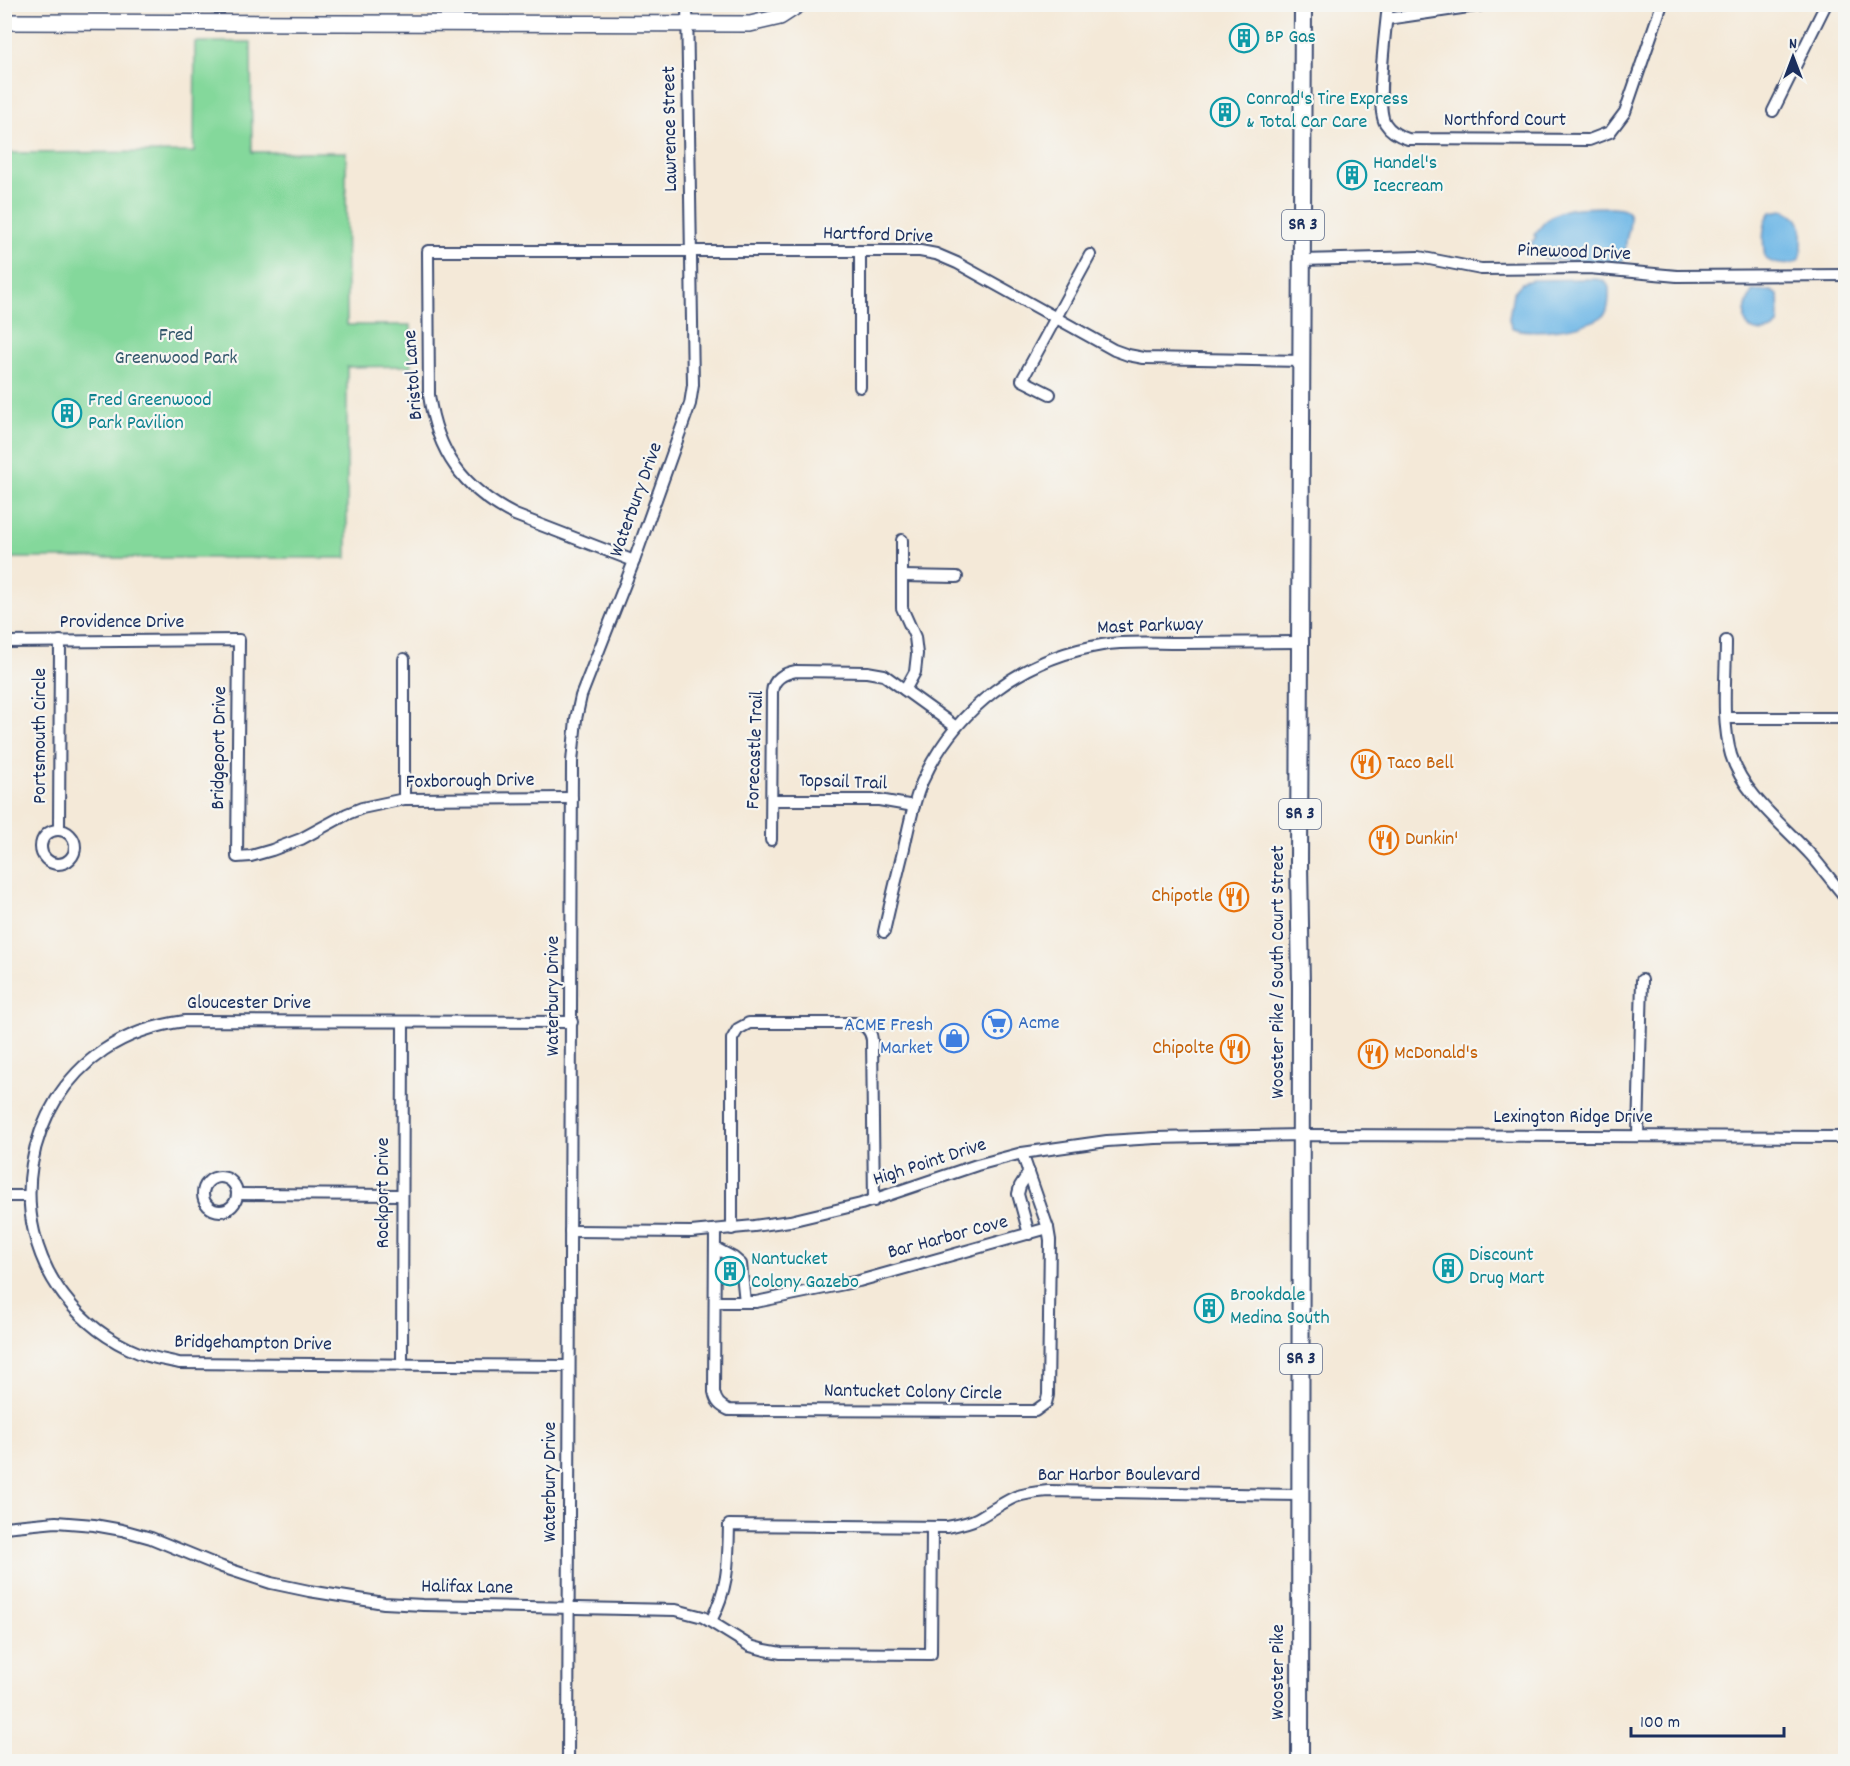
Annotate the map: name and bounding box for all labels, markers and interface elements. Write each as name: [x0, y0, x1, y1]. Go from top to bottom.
building icon: BP Gas: [1228, 22, 1260, 54]
place label: BP Gas: [1265, 24, 1316, 52]
north arrow: [1763, 27, 1823, 87]
text: N: [1789, 33, 1797, 56]
street label: Lawrence Street: [656, 66, 686, 192]
place label: Conrad's Tire Express & Total Car Care: [1246, 86, 1408, 137]
building icon: Conrad's Tire Express & Total Car Care: [1209, 96, 1241, 128]
street label: Northford Court: [1444, 107, 1566, 135]
place label: Handel's Icecream: [1373, 150, 1443, 201]
building icon: Handel's Icecream: [1336, 159, 1368, 191]
road number: SR 3: [1282, 210, 1324, 240]
street label: Hartford Drive: [822, 220, 934, 252]
street label: Pinewood Drive: [1517, 237, 1632, 269]
park label: Fred Greenwood Park: [114, 322, 238, 373]
street label: Bristol Lane: [397, 329, 431, 421]
place label: Fred Greenwood Park Pavilion: [88, 387, 212, 438]
building icon: Fred Greenwood Park Pavilion: [51, 397, 83, 429]
street label: Waterbury Drive: [603, 438, 671, 561]
street label: Providence Drive: [60, 609, 185, 637]
street label: Mast Parkway: [1097, 611, 1204, 643]
street label: Portsmouth Circle: [27, 668, 55, 804]
street label: Bridgeport Drive: [205, 686, 235, 810]
street label: Forecastle Trail: [740, 690, 772, 810]
restaurant icon: Taco Bell: [1350, 748, 1382, 780]
place label: Taco Bell: [1387, 750, 1454, 778]
street label: Foxborough Drive: [405, 767, 535, 797]
street label: Topsail Trail: [798, 767, 888, 799]
road number: SR 3: [1279, 799, 1321, 829]
restaurant icon: Dunkin': [1368, 824, 1400, 856]
place label: Dunkin': [1405, 826, 1458, 854]
street label: Wooster Pike / South Court Street: [1265, 845, 1293, 1099]
restaurant icon: Chipotle: [1218, 881, 1250, 913]
place label: Chipotle: [1151, 883, 1213, 911]
street label: Waterbury Drive: [540, 936, 568, 1056]
street label: Gloucester Drive: [187, 990, 311, 1018]
supermarket icon: Acme: [981, 1008, 1013, 1040]
place label: Acme: [1018, 1010, 1060, 1038]
place label: ACME Fresh Market: [844, 1012, 933, 1063]
shop icon: ACME Fresh Market: [938, 1022, 970, 1054]
restaurant icon: Chipolte: [1219, 1033, 1251, 1065]
place label: Chipolte: [1152, 1035, 1214, 1063]
restaurant icon: McDonald's: [1357, 1038, 1389, 1070]
place label: McDonald's: [1394, 1040, 1478, 1068]
street label: Lexington Ridge Drive: [1493, 1104, 1653, 1132]
street label: High Point Drive: [870, 1131, 991, 1195]
street label: Rockport Drive: [370, 1137, 398, 1248]
street label: Bar Harbor Cove: [885, 1208, 1011, 1267]
place label: Discount Drug Mart: [1469, 1242, 1545, 1293]
place label: Nantucket Colony Gazebo: [751, 1246, 859, 1297]
building icon: Discount Drug Mart: [1432, 1252, 1464, 1284]
building icon: Nantucket Colony Gazebo: [714, 1255, 746, 1287]
place label: Brookdale Medina South: [1230, 1282, 1330, 1333]
building icon: Brookdale Medina South: [1193, 1292, 1225, 1324]
street label: Bridgehampton Drive: [174, 1329, 332, 1359]
road number: SR 3: [1280, 1344, 1322, 1374]
street label: Nantucket Colony Circle: [824, 1377, 1003, 1409]
street label: Waterbury Drive: [537, 1422, 565, 1542]
street label: Bar Harbor Boulevard: [1038, 1462, 1200, 1490]
street label: Halifax Lane: [421, 1573, 513, 1603]
street label: Wooster Pike: [1265, 1624, 1293, 1720]
scale bar: [1631, 1700, 1784, 1738]
text: 100 m: [1640, 1711, 1680, 1736]

